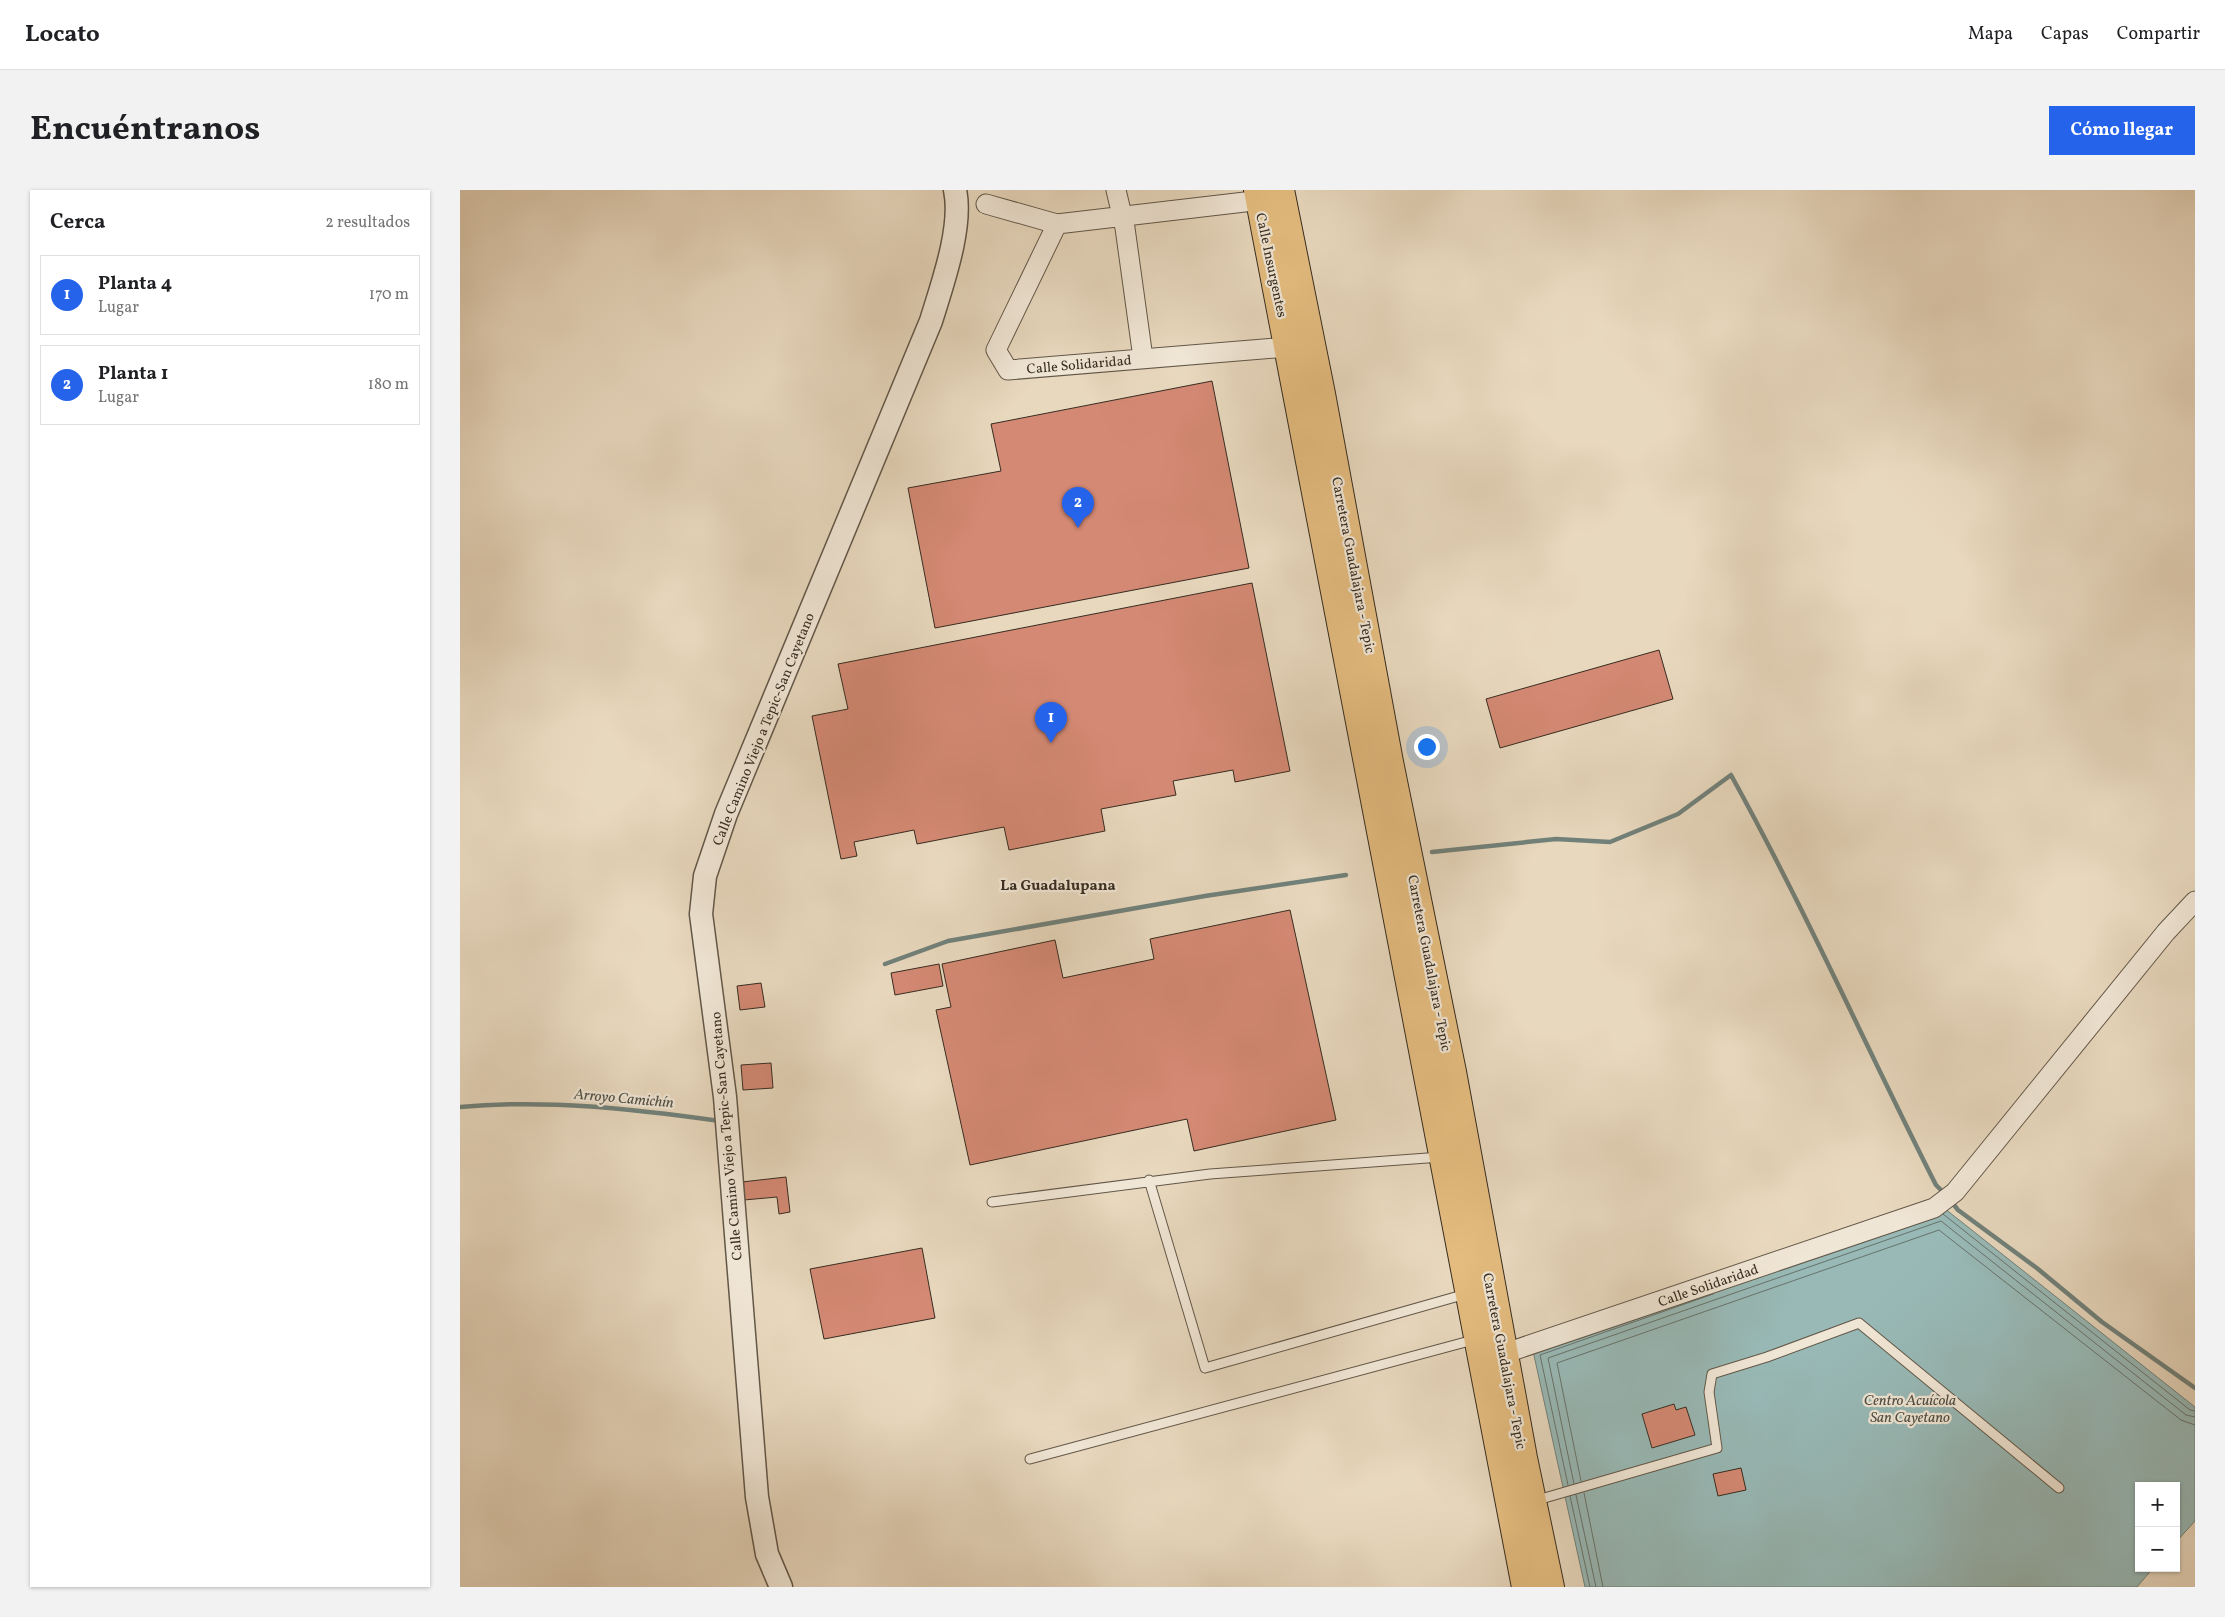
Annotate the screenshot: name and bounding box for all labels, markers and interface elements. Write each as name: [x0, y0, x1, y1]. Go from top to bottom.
text: Locato: [25, 18, 100, 52]
text: Mapa: [1968, 22, 2013, 47]
text: Capas: [2041, 22, 2089, 47]
text: Compartir: [2117, 22, 2200, 47]
text: Encuéntranos: [30, 106, 260, 154]
button: Cómo llegar: [2049, 106, 2195, 155]
text: Cerca: [50, 208, 105, 237]
street label: Calle Insurgentes: [1250, 211, 1291, 319]
text: 2 resultados: [325, 212, 410, 234]
text: Planta 4: [98, 271, 172, 297]
text: 1: [64, 284, 70, 306]
text: 170 m: [369, 284, 409, 306]
text: Lugar: [98, 297, 139, 319]
street label: Calle Solidaridad: [1026, 351, 1132, 380]
text: Planta 1: [98, 361, 168, 387]
text: 2: [63, 374, 71, 396]
text: 180 m: [368, 374, 409, 396]
text: Lugar: [98, 387, 139, 409]
street label: Carretera Guadalajara - Tepic: [1326, 475, 1379, 655]
pin: 2: [1062, 487, 1094, 528]
street label: Calle Camino Viejo a Tepic-San Cayetano: [709, 610, 820, 849]
pin: 1: [1035, 702, 1067, 743]
your location: [1414, 734, 1440, 760]
street label: Carretera Guadalajara - Tepic: [1402, 873, 1455, 1053]
district label: La Guadalupana: [1000, 876, 1116, 897]
street label: Calle Camino Viejo a Tepic-San Cayetano: [707, 1011, 748, 1261]
water label: Arroyo Camichín: [572, 1085, 675, 1114]
street label: Calle Solidaridad: [1656, 1260, 1761, 1313]
street label: Carretera Guadalajara - Tepic: [1477, 1271, 1530, 1451]
water label: Centro Acuícola San Cayetano: [1864, 1391, 1956, 1429]
map controls: [2135, 1482, 2180, 1572]
button: +: [2135, 1482, 2180, 1527]
button: −: [2135, 1527, 2180, 1572]

